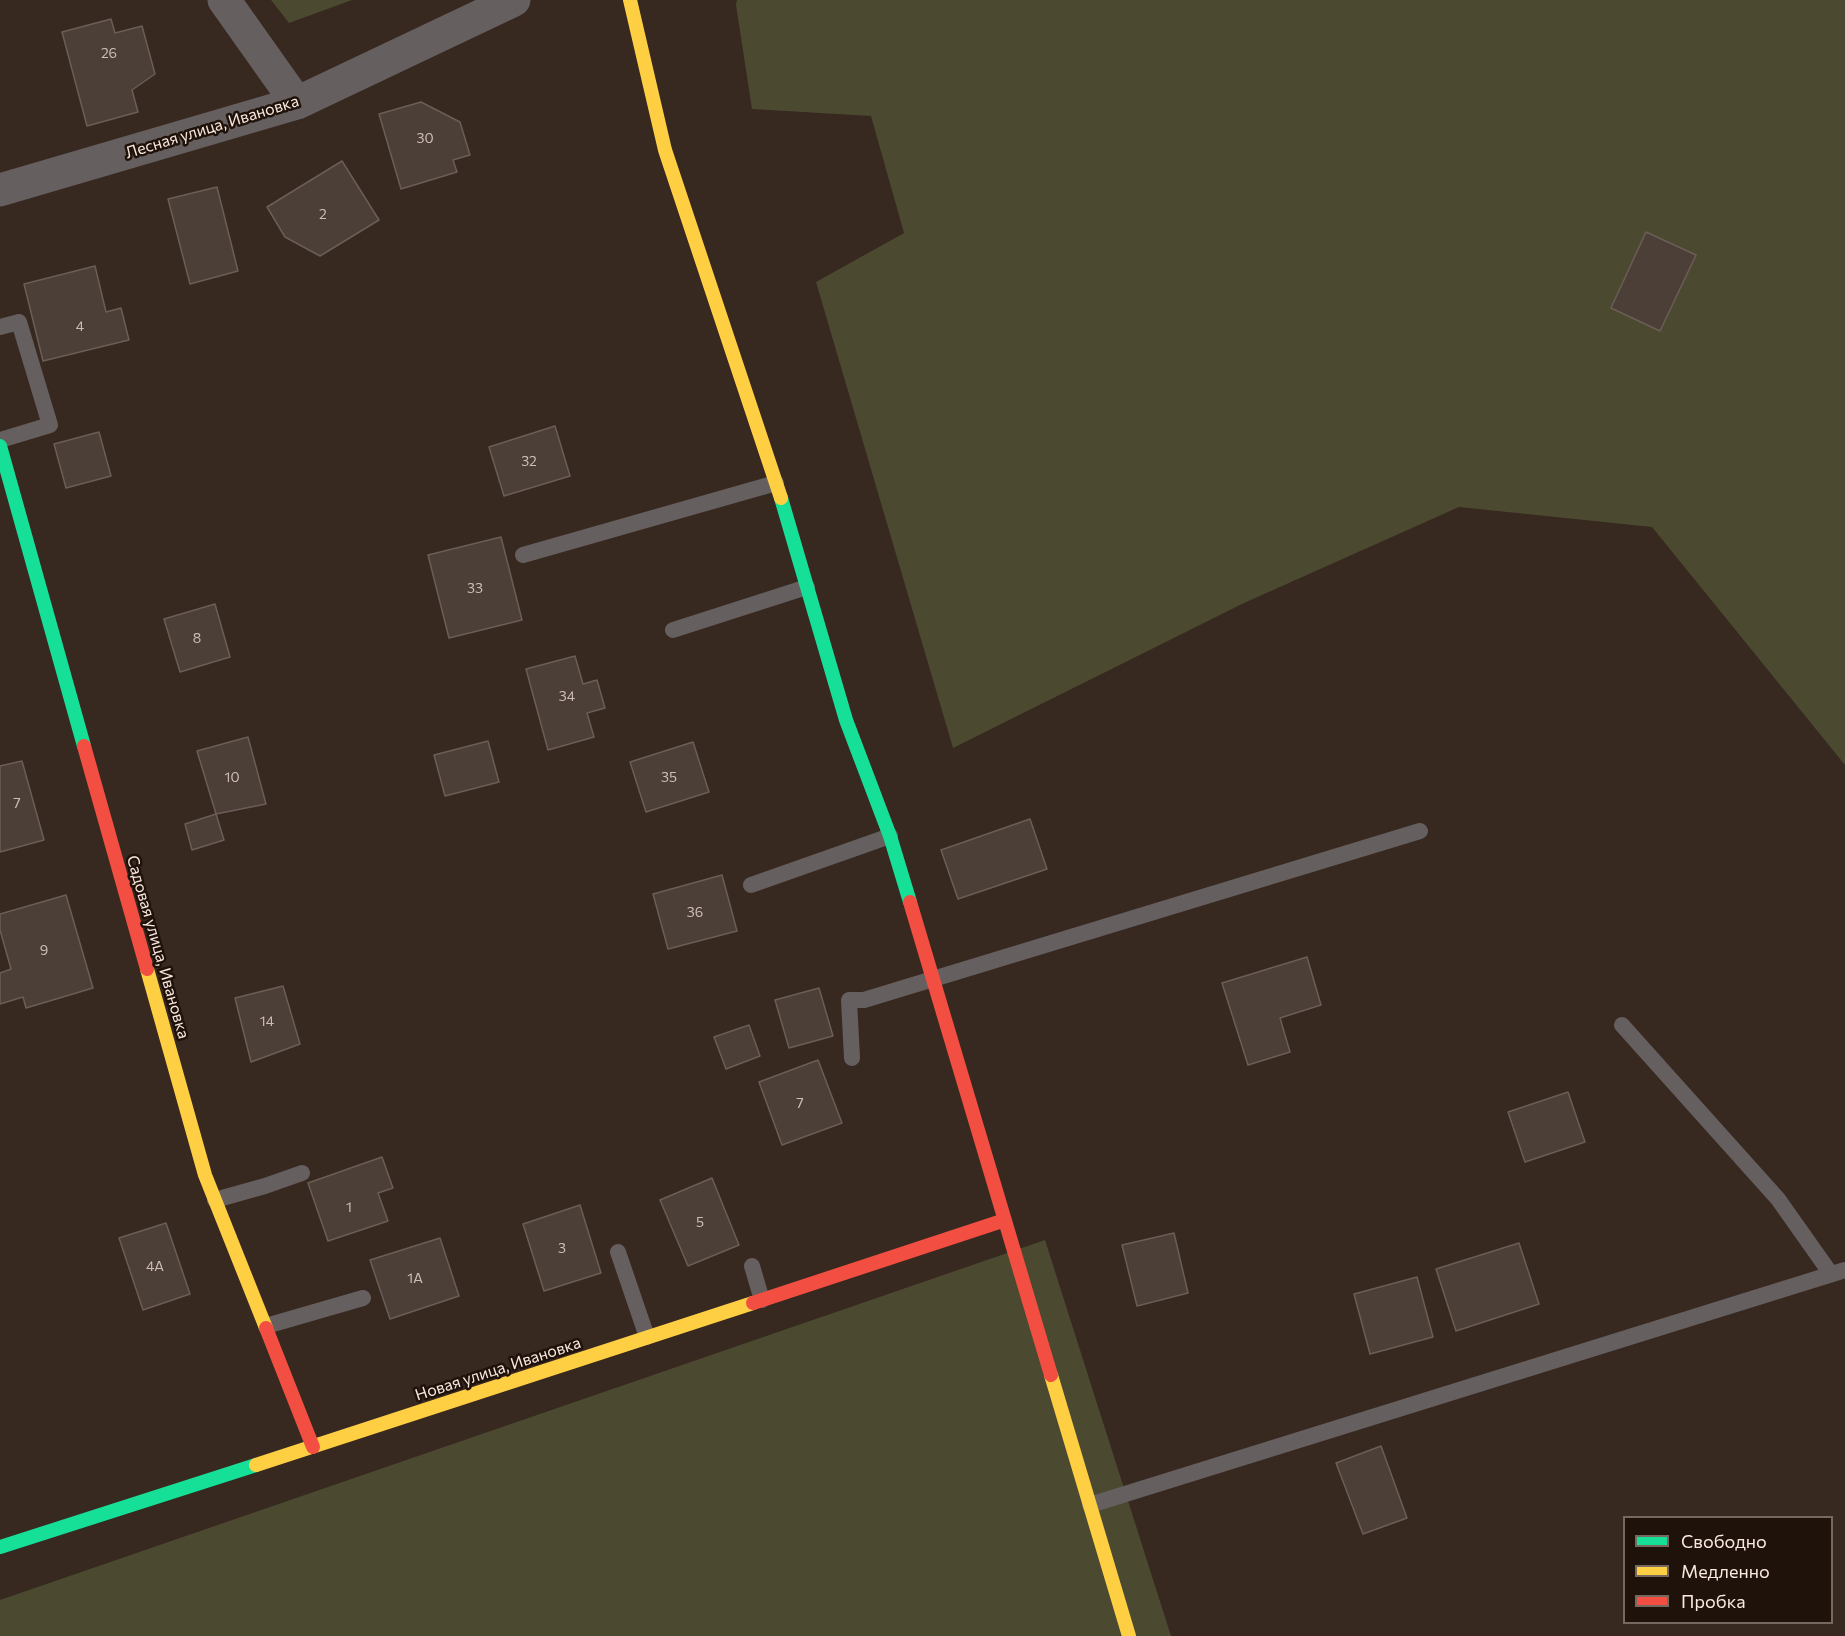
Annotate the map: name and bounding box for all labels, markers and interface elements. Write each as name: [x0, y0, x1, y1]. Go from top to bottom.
house number: 26: [101, 45, 117, 61]
street label: Лесная улица, Ивановка: [123, 91, 301, 163]
house number: 30: [416, 130, 434, 146]
house number: 2: [319, 206, 327, 222]
house number: 4: [76, 318, 84, 334]
house number: 32: [521, 453, 537, 469]
house number: 33: [467, 580, 483, 596]
house number: 8: [193, 630, 201, 646]
house number: 34: [559, 688, 575, 704]
house number: 10: [224, 769, 240, 785]
house number: 35: [661, 769, 677, 785]
house number: 7: [13, 795, 21, 811]
street label: Садовая улица, Ивановка: [123, 853, 193, 1041]
house number: 36: [687, 904, 703, 920]
house number: 9: [40, 942, 48, 958]
house number: 14: [260, 1013, 274, 1029]
house number: 7: [796, 1095, 804, 1111]
house number: 1: [346, 1199, 352, 1215]
house number: 5: [696, 1214, 704, 1230]
house number: 3: [558, 1240, 566, 1256]
house number: 4А: [146, 1258, 164, 1274]
house number: 1А: [407, 1270, 423, 1286]
street label: Новая улица, Ивановка: [413, 1333, 583, 1405]
legend: [1623, 1516, 1833, 1624]
text: Свободно: [1681, 1530, 1767, 1552]
text: Медленно: [1681, 1560, 1770, 1582]
text: Пробка: [1681, 1590, 1746, 1612]

